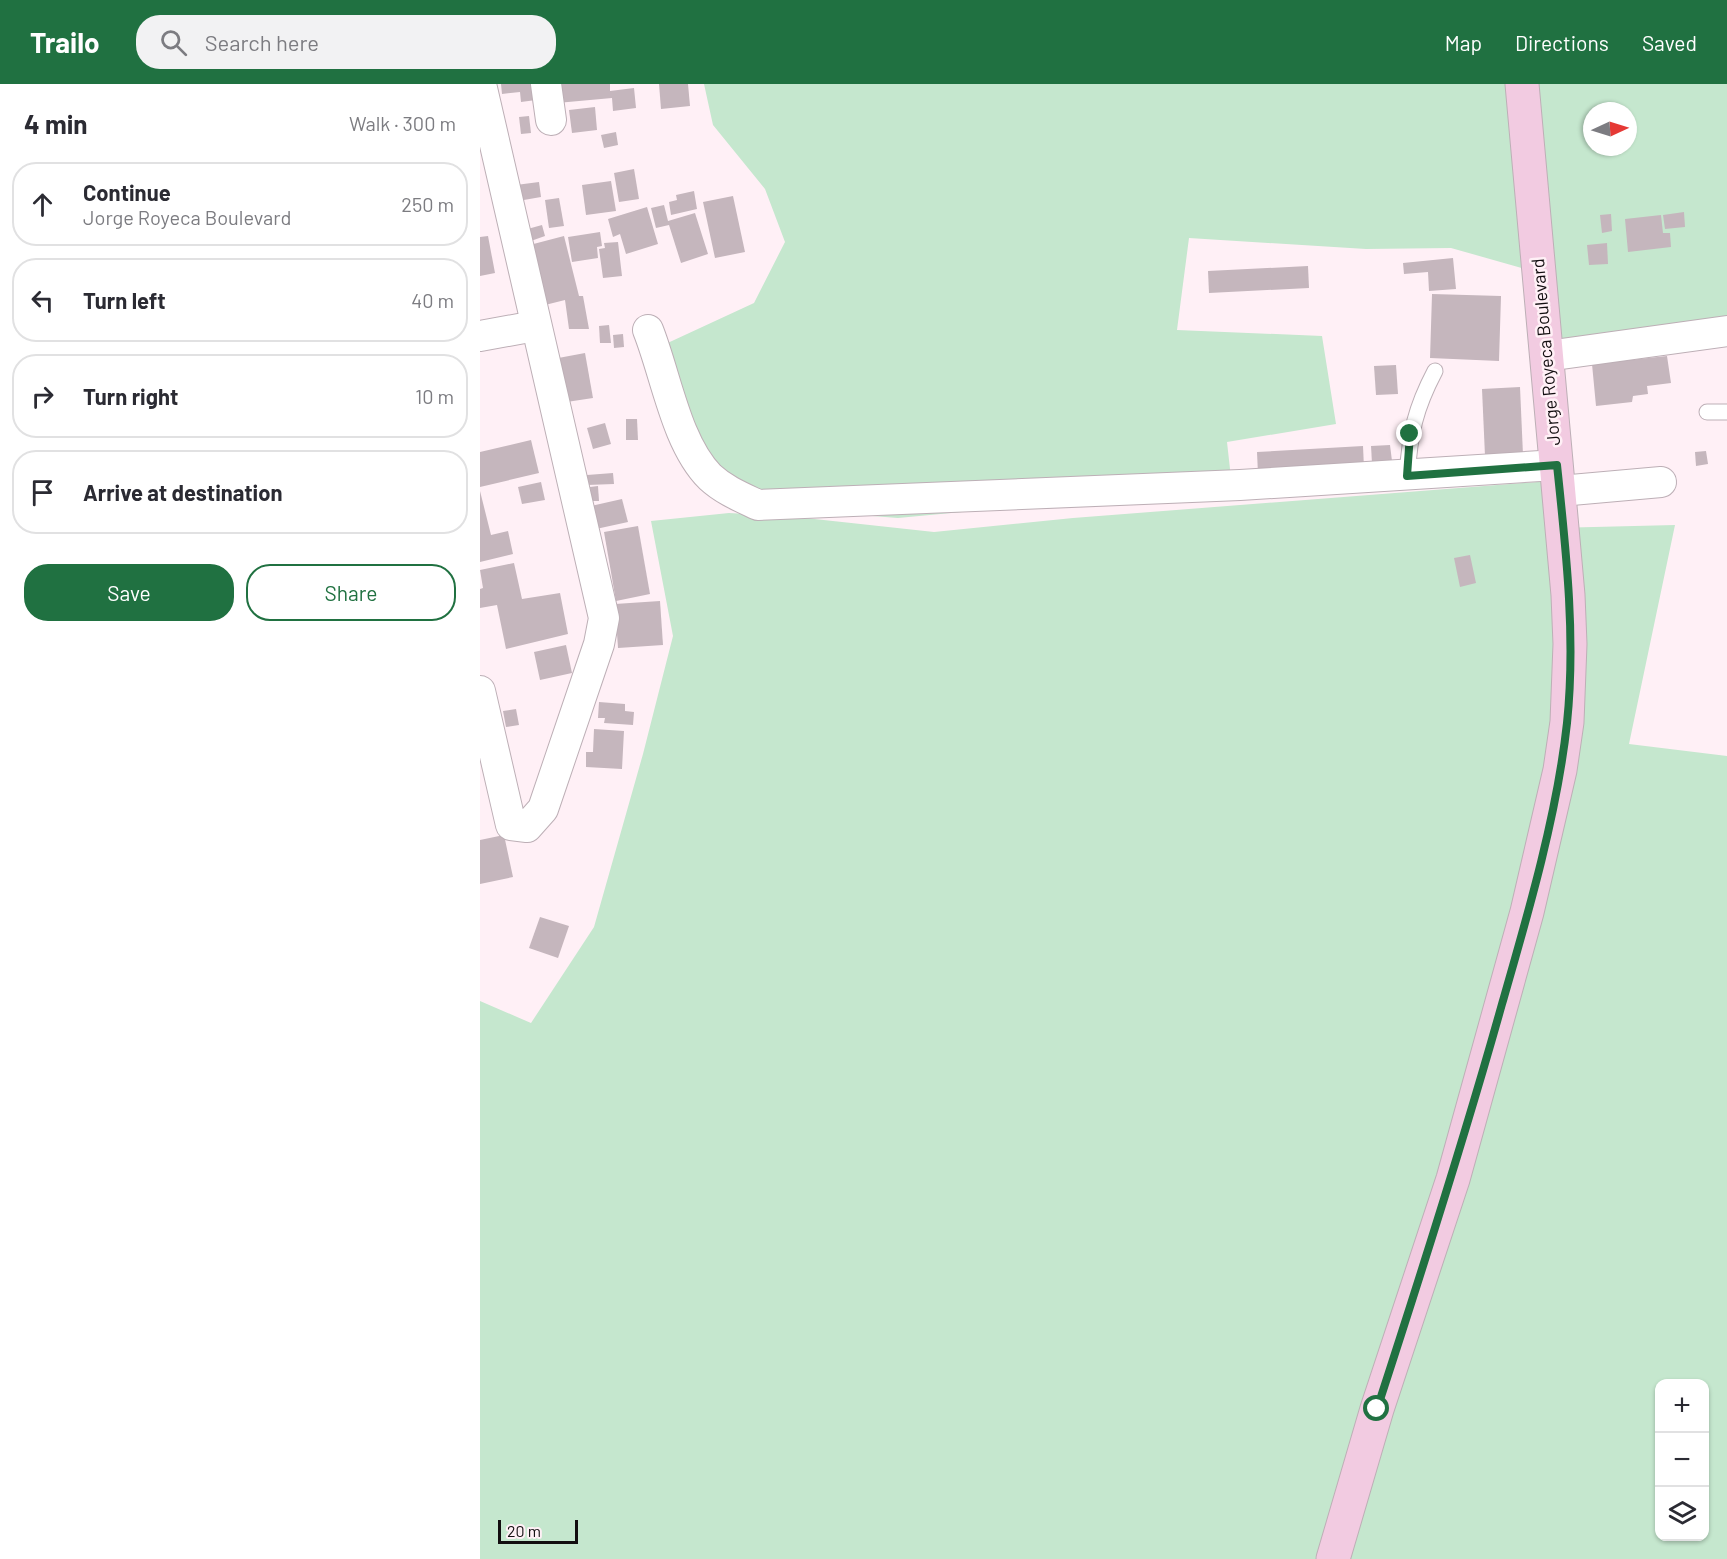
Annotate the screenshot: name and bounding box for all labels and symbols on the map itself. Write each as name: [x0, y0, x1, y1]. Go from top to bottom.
north arrow: [1583, 102, 1637, 156]
street label: Jorge Royeca Boulevard: [1526, 258, 1564, 446]
route end: [1396, 420, 1422, 446]
route start: [1363, 1395, 1389, 1421]
scale bar: [498, 1517, 578, 1544]

